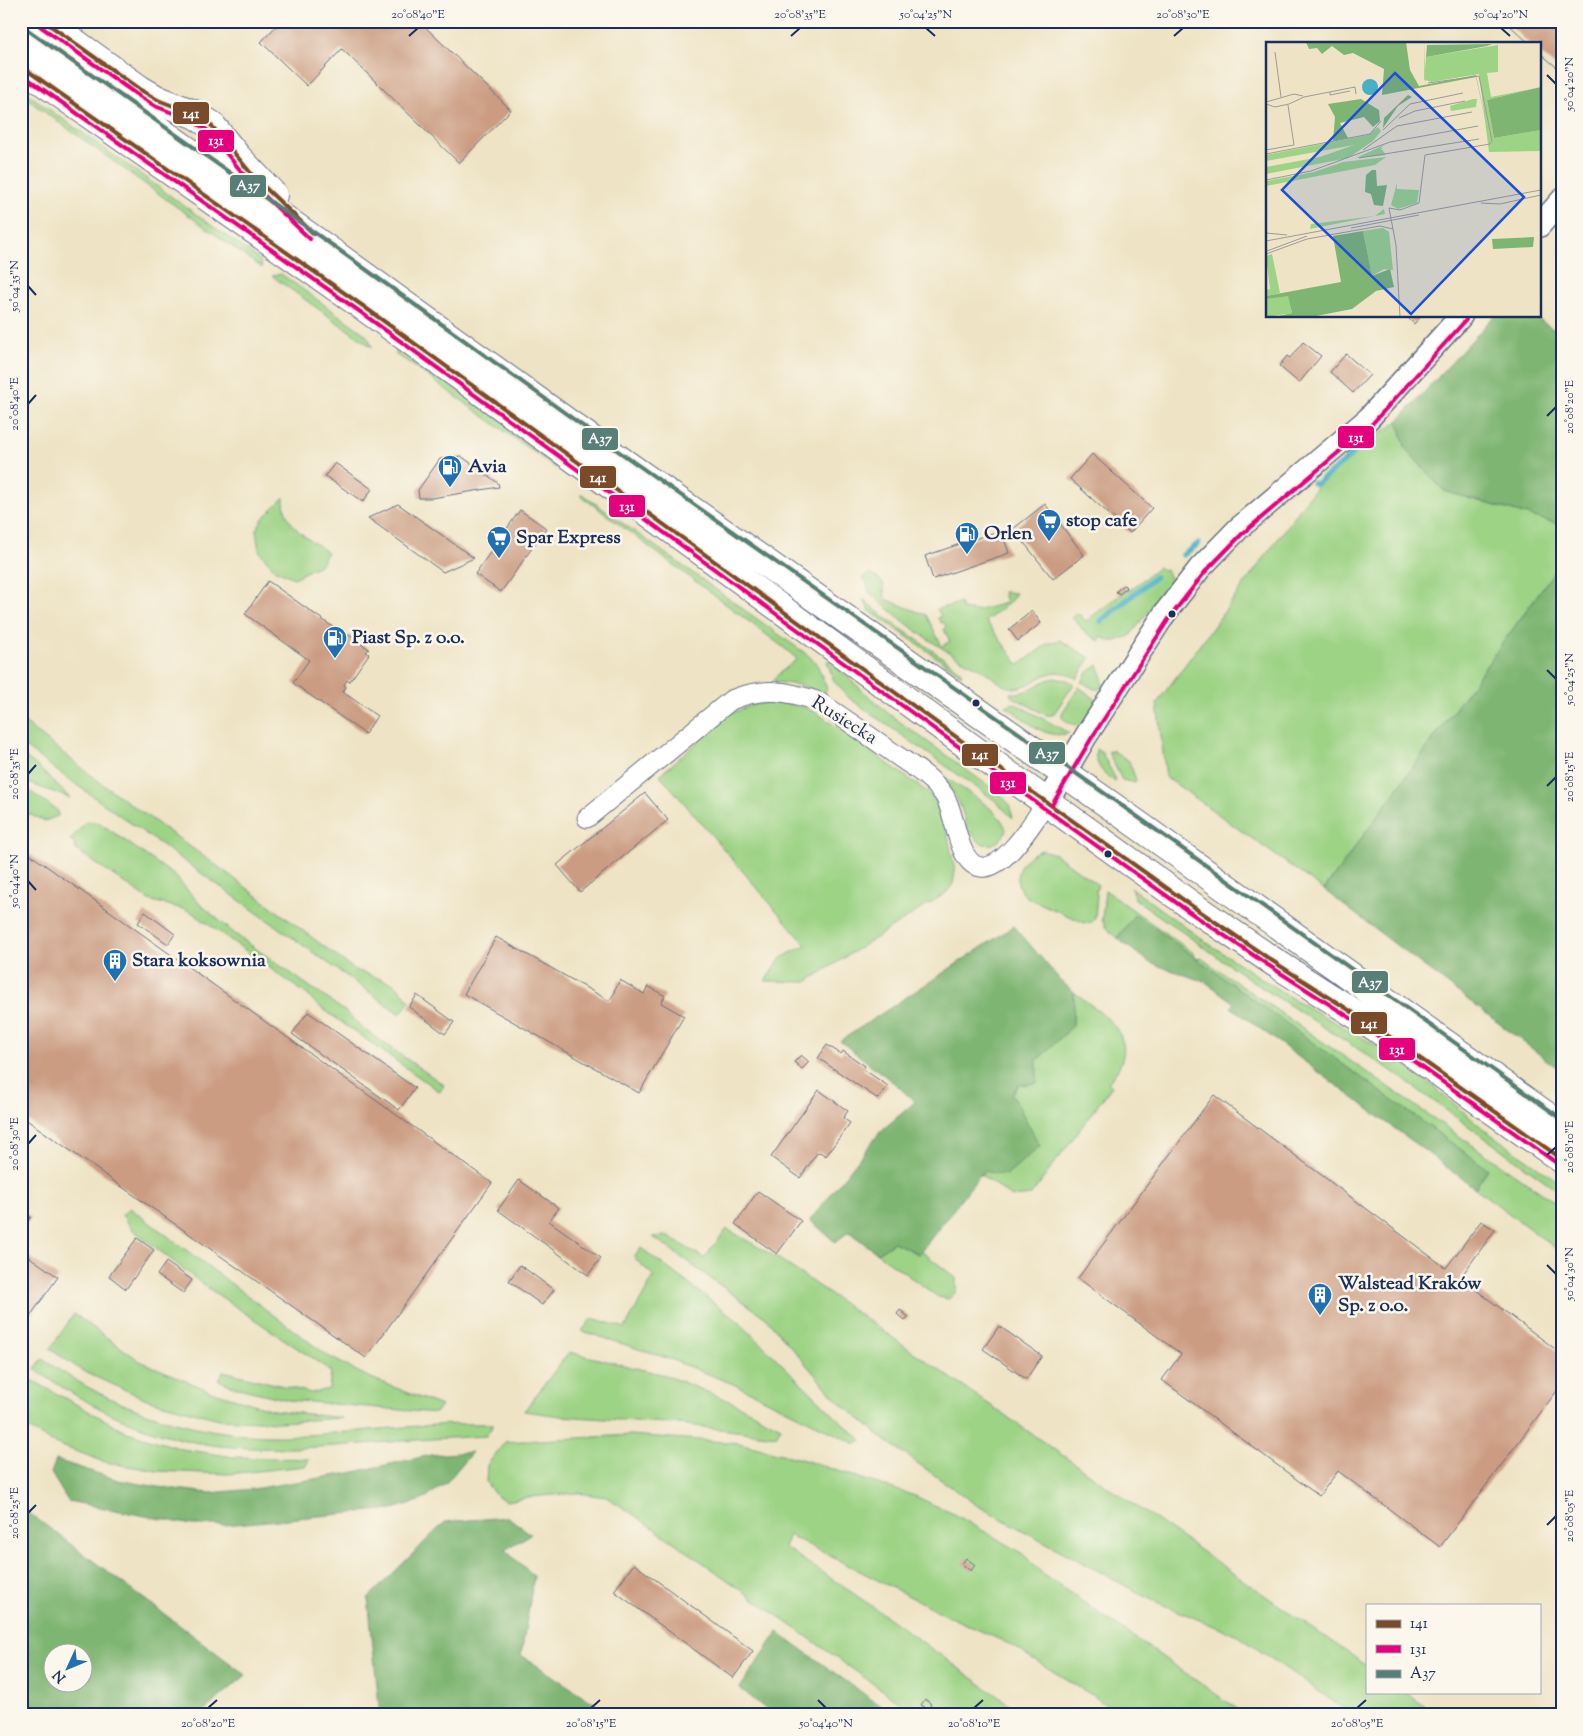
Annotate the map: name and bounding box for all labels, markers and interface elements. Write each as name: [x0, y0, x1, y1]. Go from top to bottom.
text: 20°08'40"E: [391, 6, 445, 24]
text: 20°08'35"E: [774, 6, 826, 24]
text: 50°04'25"N: [899, 6, 953, 24]
text: 20°08'30"E: [1156, 6, 1210, 24]
text: 50°04'20"N: [1473, 6, 1529, 24]
inset map: [1266, 42, 1540, 318]
text: 50°04'20"N: [1561, 56, 1579, 112]
line badge: 141: [172, 101, 210, 125]
text: 141: [183, 105, 200, 125]
line badge: 131: [197, 129, 235, 153]
text: 131: [208, 132, 224, 152]
line badge: A37: [229, 174, 267, 198]
text: A37: [236, 177, 261, 197]
text: 50°04'35"N: [6, 260, 24, 313]
text: 20°08'40"E: [6, 377, 24, 431]
text: 20°08'20"E: [1561, 379, 1579, 434]
line badge: 131: [1337, 425, 1375, 449]
line badge: A37: [581, 427, 619, 451]
text: 131: [1348, 429, 1364, 449]
text: A37: [588, 430, 613, 450]
fuel station icon: Avia: [437, 454, 463, 488]
place label: Avia: [468, 454, 507, 481]
line badge: 141: [579, 465, 617, 489]
text: 141: [590, 469, 607, 489]
line badge: 131: [608, 494, 646, 518]
text: 131: [619, 498, 635, 518]
supermarket icon: stop cafe: [1036, 508, 1062, 542]
place label: stop cafe: [1066, 508, 1137, 535]
fuel station icon: Orlen: [954, 521, 980, 555]
place label: Orlen: [984, 521, 1033, 548]
supermarket icon: Spar Express: [486, 525, 512, 559]
place label: Spar Express: [516, 525, 621, 552]
unlabelled marker: [1167, 609, 1177, 619]
fuel station icon: Piast Sp. z o.o.: [322, 625, 348, 659]
place label: Piast Sp. z o.o.: [352, 625, 465, 652]
text: 50°04'25"N: [1561, 652, 1579, 706]
street label: Rusiecka: [806, 690, 882, 752]
unlabelled marker: [971, 698, 981, 708]
line badge: A37: [1028, 741, 1066, 765]
line badge: 141: [961, 743, 999, 767]
text: A37: [1035, 745, 1060, 765]
text: 141: [972, 746, 989, 766]
text: 20°08'35"E: [6, 748, 24, 800]
text: 20°08'15"E: [1561, 751, 1579, 802]
line badge: 131: [989, 771, 1027, 795]
text: 131: [1000, 774, 1016, 794]
unlabelled marker: [1103, 849, 1113, 859]
text: 50°04'40"N: [6, 854, 24, 909]
building icon: Stara koksownia: [102, 948, 128, 982]
place label: Stara koksownia: [132, 948, 266, 975]
line badge: A37: [1351, 970, 1389, 994]
text: A37: [1358, 974, 1383, 994]
line badge: 141: [1350, 1011, 1388, 1035]
text: 141: [1361, 1015, 1378, 1035]
line badge: 131: [1378, 1037, 1416, 1061]
text: 131: [1389, 1041, 1405, 1061]
text: 20°08'30"E: [6, 1117, 24, 1171]
text: 20°08'10"E: [1561, 1120, 1579, 1173]
text: 50°04'30"N: [1561, 1247, 1579, 1302]
place label: Walstead Kraków Sp. z o.o.: [1338, 1271, 1482, 1320]
building icon: Walstead Kraków Sp. z o.o.: [1307, 1282, 1333, 1316]
text: 20°08'25"E: [6, 1486, 24, 1539]
text: 20°08'05"E: [1561, 1489, 1579, 1542]
legend: [1366, 1604, 1540, 1694]
text: 141: [1410, 1614, 1428, 1635]
text: 131: [1410, 1640, 1426, 1661]
north arrow: [42, 1644, 92, 1694]
text: A37: [1410, 1664, 1436, 1685]
text: N: [49, 1665, 71, 1687]
text: 20°08'20"E: [181, 1715, 236, 1733]
text: 20°08'15"E: [566, 1715, 617, 1733]
text: 50°04'40"N: [798, 1715, 853, 1733]
text: 20°08'10"E: [948, 1715, 1001, 1733]
text: 20°08'05"E: [1331, 1715, 1384, 1733]

